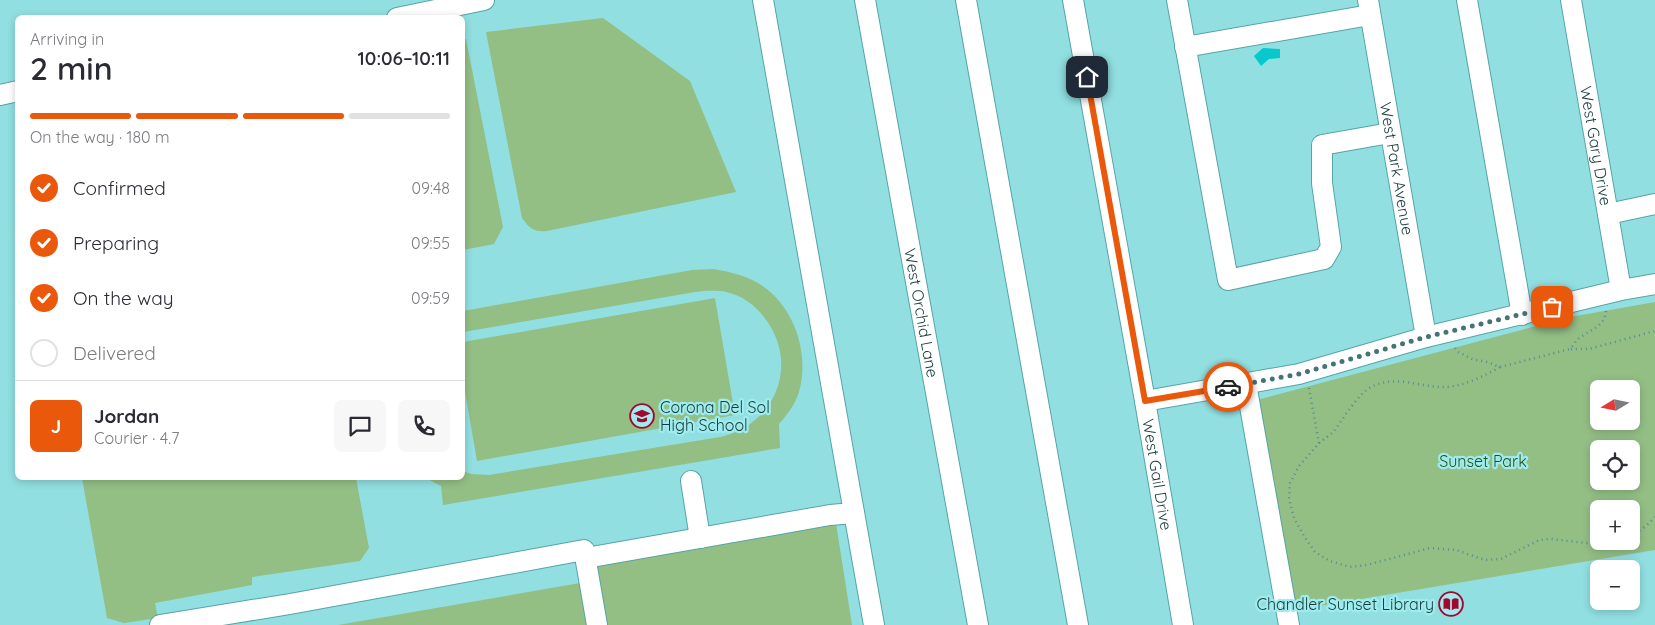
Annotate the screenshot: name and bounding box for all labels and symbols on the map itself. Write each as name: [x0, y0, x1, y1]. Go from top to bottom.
pin: [1066, 56, 1108, 98]
street label: West Gary Drive: [1576, 85, 1616, 207]
street label: West Park Avenue: [1376, 100, 1418, 237]
street label: West Orchid Lane: [900, 247, 943, 379]
pin: [1531, 286, 1573, 328]
courier: [1203, 362, 1253, 412]
north arrow: [1590, 380, 1640, 430]
place label: Corona Del Sol High School: [660, 397, 770, 435]
school or university icon: Corona Del Sol High School: [629, 403, 655, 429]
street label: West Gail Drive: [1138, 417, 1177, 532]
park label: Sunset Park: [1439, 451, 1527, 471]
library icon: Chandler Sunset Library: [1438, 591, 1464, 617]
place label: Chandler Sunset Library: [1257, 594, 1434, 614]

